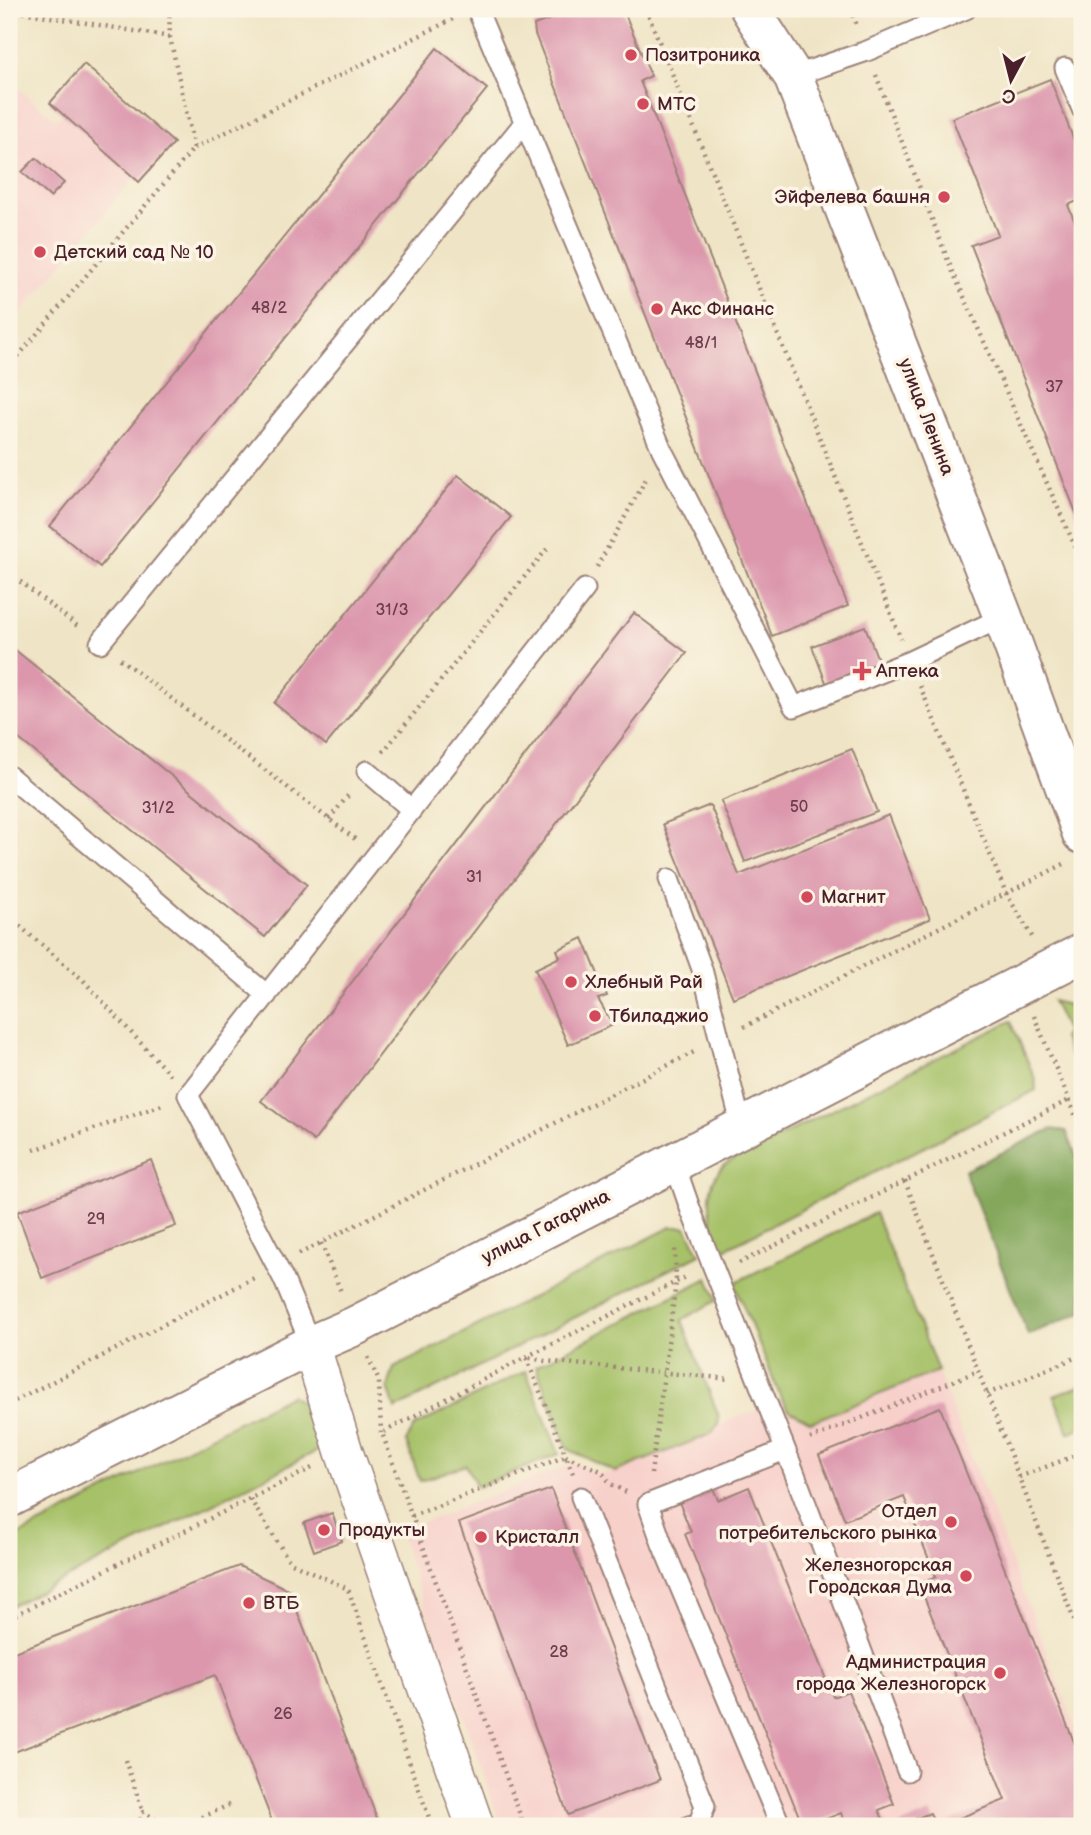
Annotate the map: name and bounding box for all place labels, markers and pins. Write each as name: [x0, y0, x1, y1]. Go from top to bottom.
place label: Позитроника: [645, 44, 761, 67]
marker: Позитроника: [623, 47, 639, 63]
place label: МТС: [657, 93, 696, 116]
marker: МТС: [635, 96, 651, 112]
place label: Эйфелева башня: [775, 186, 930, 209]
marker: Эйфелева башня: [936, 189, 952, 205]
place label: Детский сад № 10: [54, 241, 214, 264]
marker: Детский сад № 10: [32, 244, 48, 260]
place label: Акс Финанс: [670, 298, 775, 321]
marker: Акс Финанс: [649, 301, 665, 317]
place label: Аптека: [875, 660, 939, 683]
marker: Аптека: [854, 663, 870, 679]
place label: Магнит: [821, 886, 886, 909]
marker: Магнит: [799, 889, 815, 905]
place label: Хлебный Рай: [585, 971, 703, 994]
marker: Хлебный Рай: [563, 974, 579, 990]
place label: Тбиладжио: [609, 1005, 708, 1028]
marker: Тбиладжио: [587, 1008, 603, 1024]
place label: Отдел потребительского рынка: [719, 1500, 937, 1545]
marker: Отдел потребительского рынка: [943, 1514, 959, 1530]
place label: Продукты: [338, 1519, 425, 1542]
marker: Продукты: [316, 1522, 332, 1538]
place label: Кристалл: [495, 1526, 579, 1549]
marker: Кристалл: [473, 1529, 489, 1545]
place label: Железногорская Городская Дума: [805, 1554, 952, 1599]
marker: Железногорская Городская Дума: [958, 1568, 974, 1584]
place label: ВТБ: [263, 1592, 300, 1615]
marker: ВТБ: [241, 1595, 257, 1611]
place label: Администрация города Железногорск: [796, 1651, 986, 1696]
marker: Администрация города Железногорск: [992, 1665, 1008, 1681]

